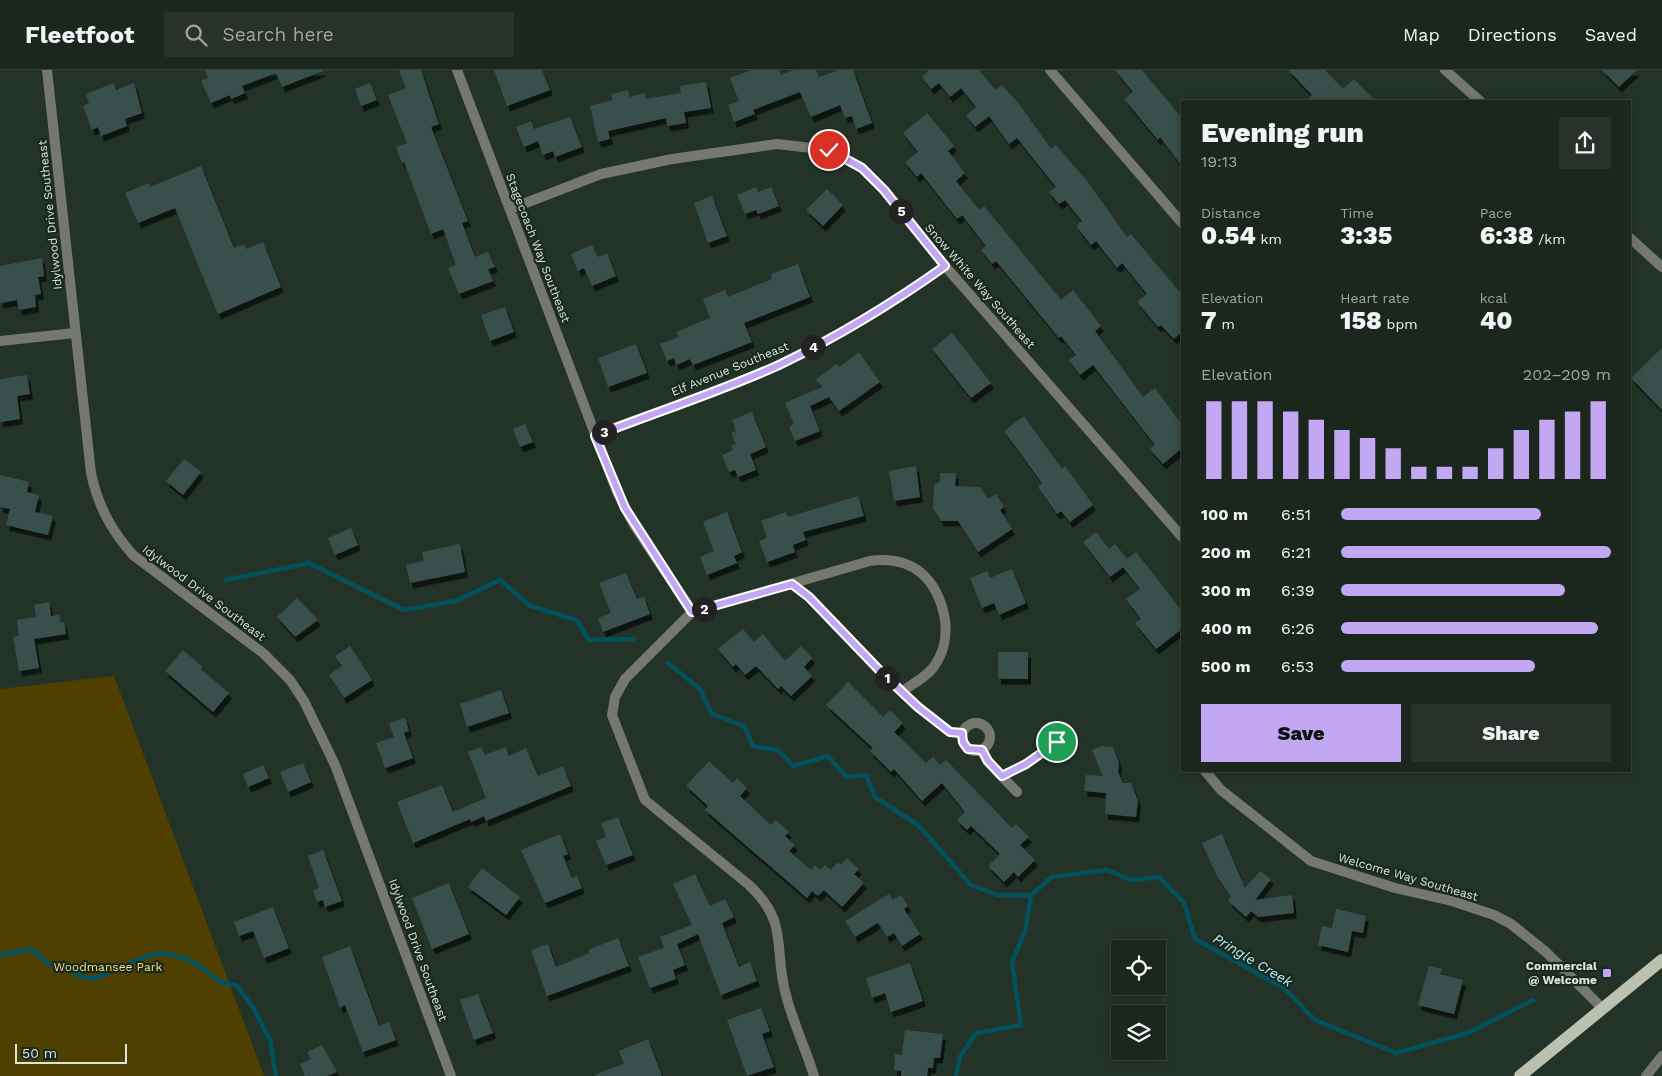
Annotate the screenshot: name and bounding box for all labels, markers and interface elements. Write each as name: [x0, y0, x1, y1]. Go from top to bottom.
search box: [164, 12, 514, 57]
text: Fleetfoot: [25, 21, 134, 49]
icon: search: [182, 21, 210, 49]
text: Search here: [222, 23, 334, 46]
text: Map: [1403, 24, 1440, 45]
text: Directions: [1468, 24, 1557, 45]
text: Saved: [1585, 24, 1637, 45]
text: Evening run: [1201, 116, 1364, 149]
button: share: [1559, 117, 1611, 169]
pin: [808, 129, 850, 171]
icon: check: [815, 136, 843, 164]
street label: Idylwood Drive Southeast: [35, 140, 65, 290]
text: 19:13: [1201, 152, 1237, 171]
street label: Stagecoach Way Southeast: [503, 171, 573, 325]
pin: 5: [888, 198, 914, 224]
text: 5: [897, 203, 906, 219]
text: Distance: [1201, 205, 1261, 221]
text: Time: [1340, 205, 1374, 221]
text: Pace: [1480, 205, 1512, 221]
street label: Snow White Way Southeast: [922, 221, 1038, 351]
text: 0.54: [1201, 221, 1256, 250]
text: 3:35: [1340, 221, 1392, 250]
text: 6:38: [1480, 221, 1533, 250]
text: km: [1256, 231, 1282, 247]
text: /km: [1533, 231, 1566, 247]
text: Elevation: [1201, 290, 1264, 306]
text: Heart rate: [1340, 290, 1410, 306]
text: kcal: [1480, 290, 1507, 306]
text: 7: [1201, 306, 1217, 335]
text: 158: [1340, 306, 1382, 335]
text: 40: [1480, 306, 1512, 335]
text: m: [1217, 316, 1235, 332]
text: bpm: [1382, 316, 1418, 332]
pin: 4: [800, 334, 826, 360]
street label: Elf Avenue Southeast: [669, 339, 791, 399]
text: 4: [809, 339, 818, 355]
text: Elevation: [1201, 365, 1272, 384]
text: 202–209 m: [1523, 365, 1611, 384]
pin: 3: [592, 420, 616, 444]
text: 3: [600, 424, 609, 440]
text: 100 m: [1201, 505, 1248, 524]
text: 6:51: [1281, 505, 1311, 524]
street label: Idylwood Drive Southeast: [140, 542, 268, 644]
text: 200 m: [1201, 543, 1251, 562]
text: 6:21: [1281, 543, 1311, 562]
text: 300 m: [1201, 581, 1251, 600]
text: 6:39: [1281, 581, 1315, 600]
pin: 2: [692, 596, 716, 622]
text: 2: [700, 601, 709, 617]
text: 400 m: [1201, 619, 1252, 638]
text: 6:26: [1281, 619, 1315, 638]
text: 500 m: [1201, 657, 1251, 676]
text: 6:53: [1281, 657, 1314, 676]
pin: 1: [874, 666, 900, 690]
text: 1: [884, 670, 891, 686]
button: Save: [1201, 704, 1401, 762]
button: Share: [1411, 704, 1611, 762]
pin: [1036, 721, 1078, 763]
icon: arrive: [1043, 728, 1071, 756]
street label: Welcome Way Southeast: [1336, 850, 1480, 904]
street label: Idylwood Drive Southeast: [386, 877, 450, 1023]
water label: Pringle Creek: [1210, 930, 1296, 990]
map controls: [1111, 940, 1166, 1060]
button: locate: [1111, 940, 1166, 995]
place label: Commercial @ Welcome: [1526, 959, 1597, 987]
park label: Woodmansee Park: [54, 960, 163, 974]
marker: Commercial @ Welcome: [1601, 967, 1613, 979]
button: layers: [1111, 1005, 1166, 1060]
scale bar: [15, 1041, 128, 1064]
text: 50 m: [22, 1045, 57, 1061]

